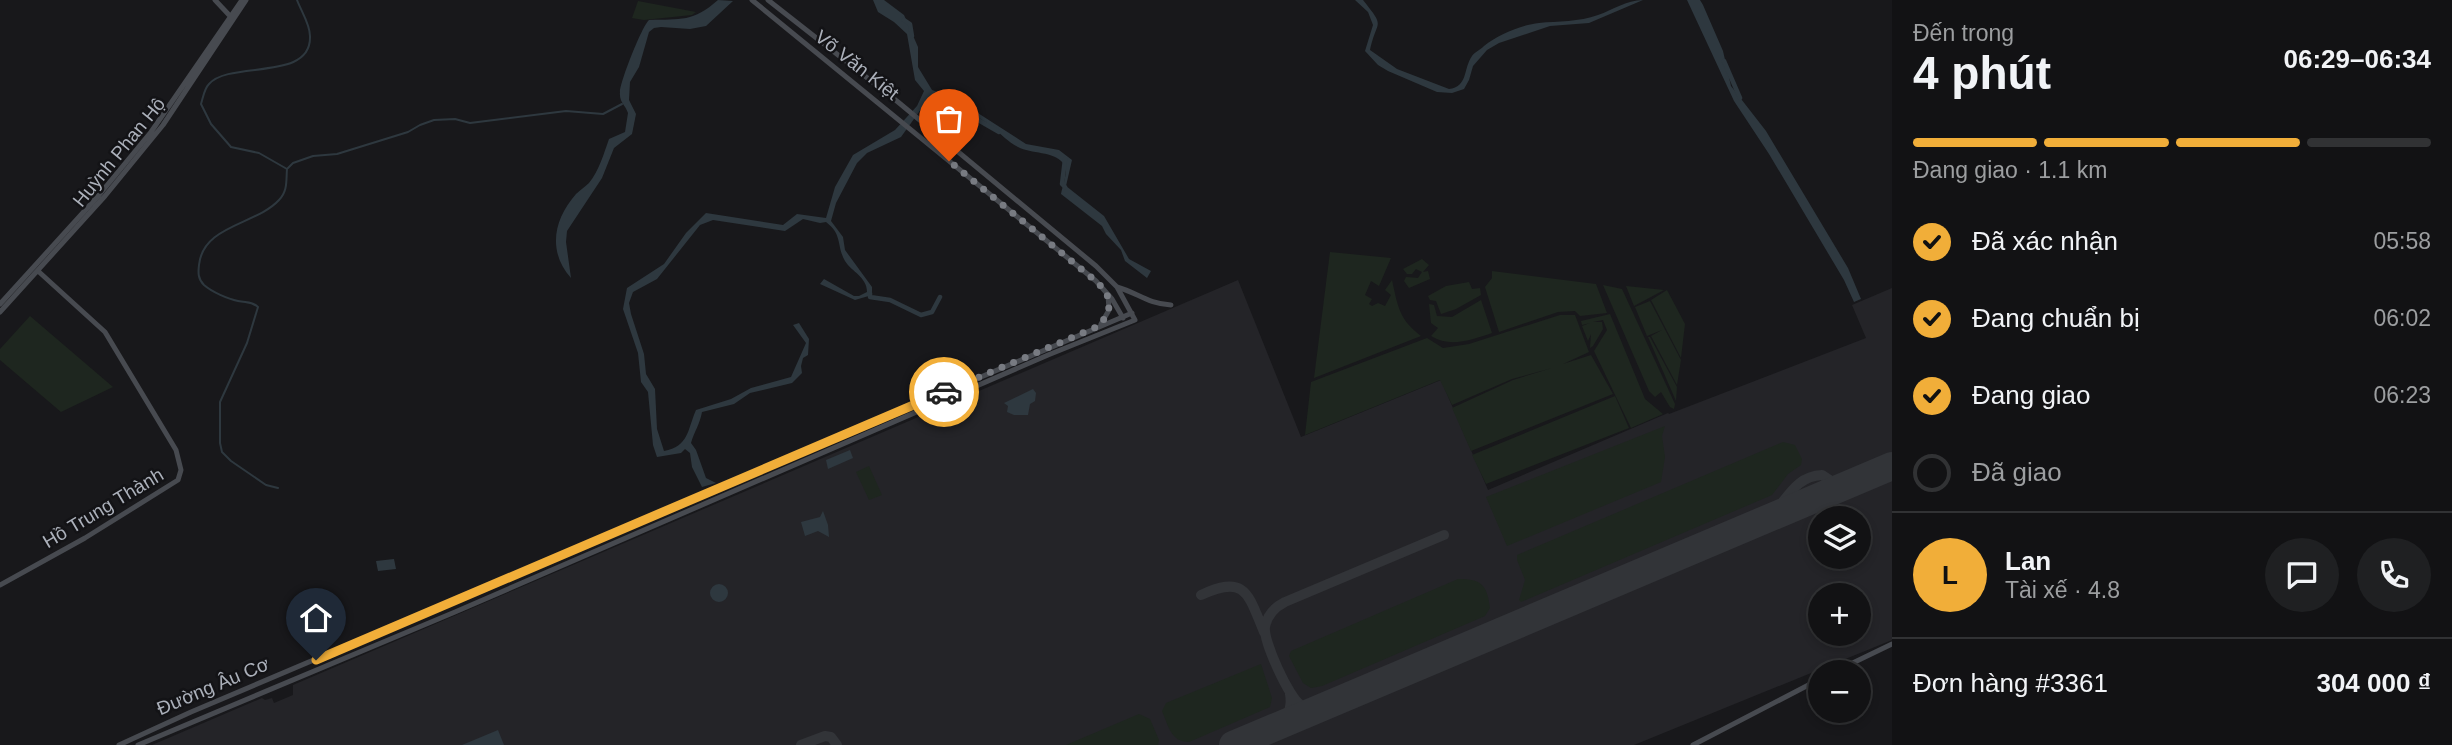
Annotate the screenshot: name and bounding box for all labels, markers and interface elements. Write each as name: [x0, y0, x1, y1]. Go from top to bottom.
text: Đến trong: [1913, 20, 2014, 46]
street label: Võ Văn Kiệt: [811, 26, 904, 105]
text: 06:29–06:34: [2284, 44, 2431, 74]
text: 4 phút: [1913, 47, 2051, 99]
pin: [919, 89, 979, 161]
street label: Huỳnh Phan Hộ: [69, 93, 169, 211]
icon: bag: [930, 100, 968, 138]
text: Đang giao · 1.1 km: [1913, 157, 2107, 183]
icon: check: [1913, 223, 1951, 261]
text: Đã xác nhận: [1972, 226, 2118, 256]
text: 05:58: [2373, 228, 2431, 254]
icon: check: [1913, 300, 1951, 338]
text: Đang chuẩn bị: [1972, 303, 2140, 333]
text: 06:02: [2373, 305, 2431, 331]
courier: [909, 357, 979, 427]
icon: car: [925, 373, 963, 411]
icon: check: [1913, 377, 1951, 415]
text: Đang giao: [1972, 380, 2091, 410]
text: 06:23: [2373, 382, 2431, 408]
text: Đã giao: [1972, 457, 2062, 487]
street label: Hồ Trung Thành: [39, 464, 167, 552]
map controls: [1808, 506, 1871, 723]
button: layers: [1808, 506, 1871, 569]
button: chat: [2265, 538, 2339, 612]
button: phone: [2357, 538, 2431, 612]
text: Lan: [2005, 546, 2051, 576]
text: L: [1942, 560, 1958, 590]
text: Tài xế · 4.8: [2005, 577, 2120, 603]
button: +: [1808, 583, 1871, 646]
pin: [286, 588, 346, 660]
icon: home: [297, 599, 335, 637]
street label: Đường Âu Cơ: [154, 653, 272, 719]
button: −: [1808, 660, 1871, 723]
text: Đơn hàng #3361: [1913, 668, 2108, 698]
text: 304 000 ₫: [2316, 668, 2431, 698]

